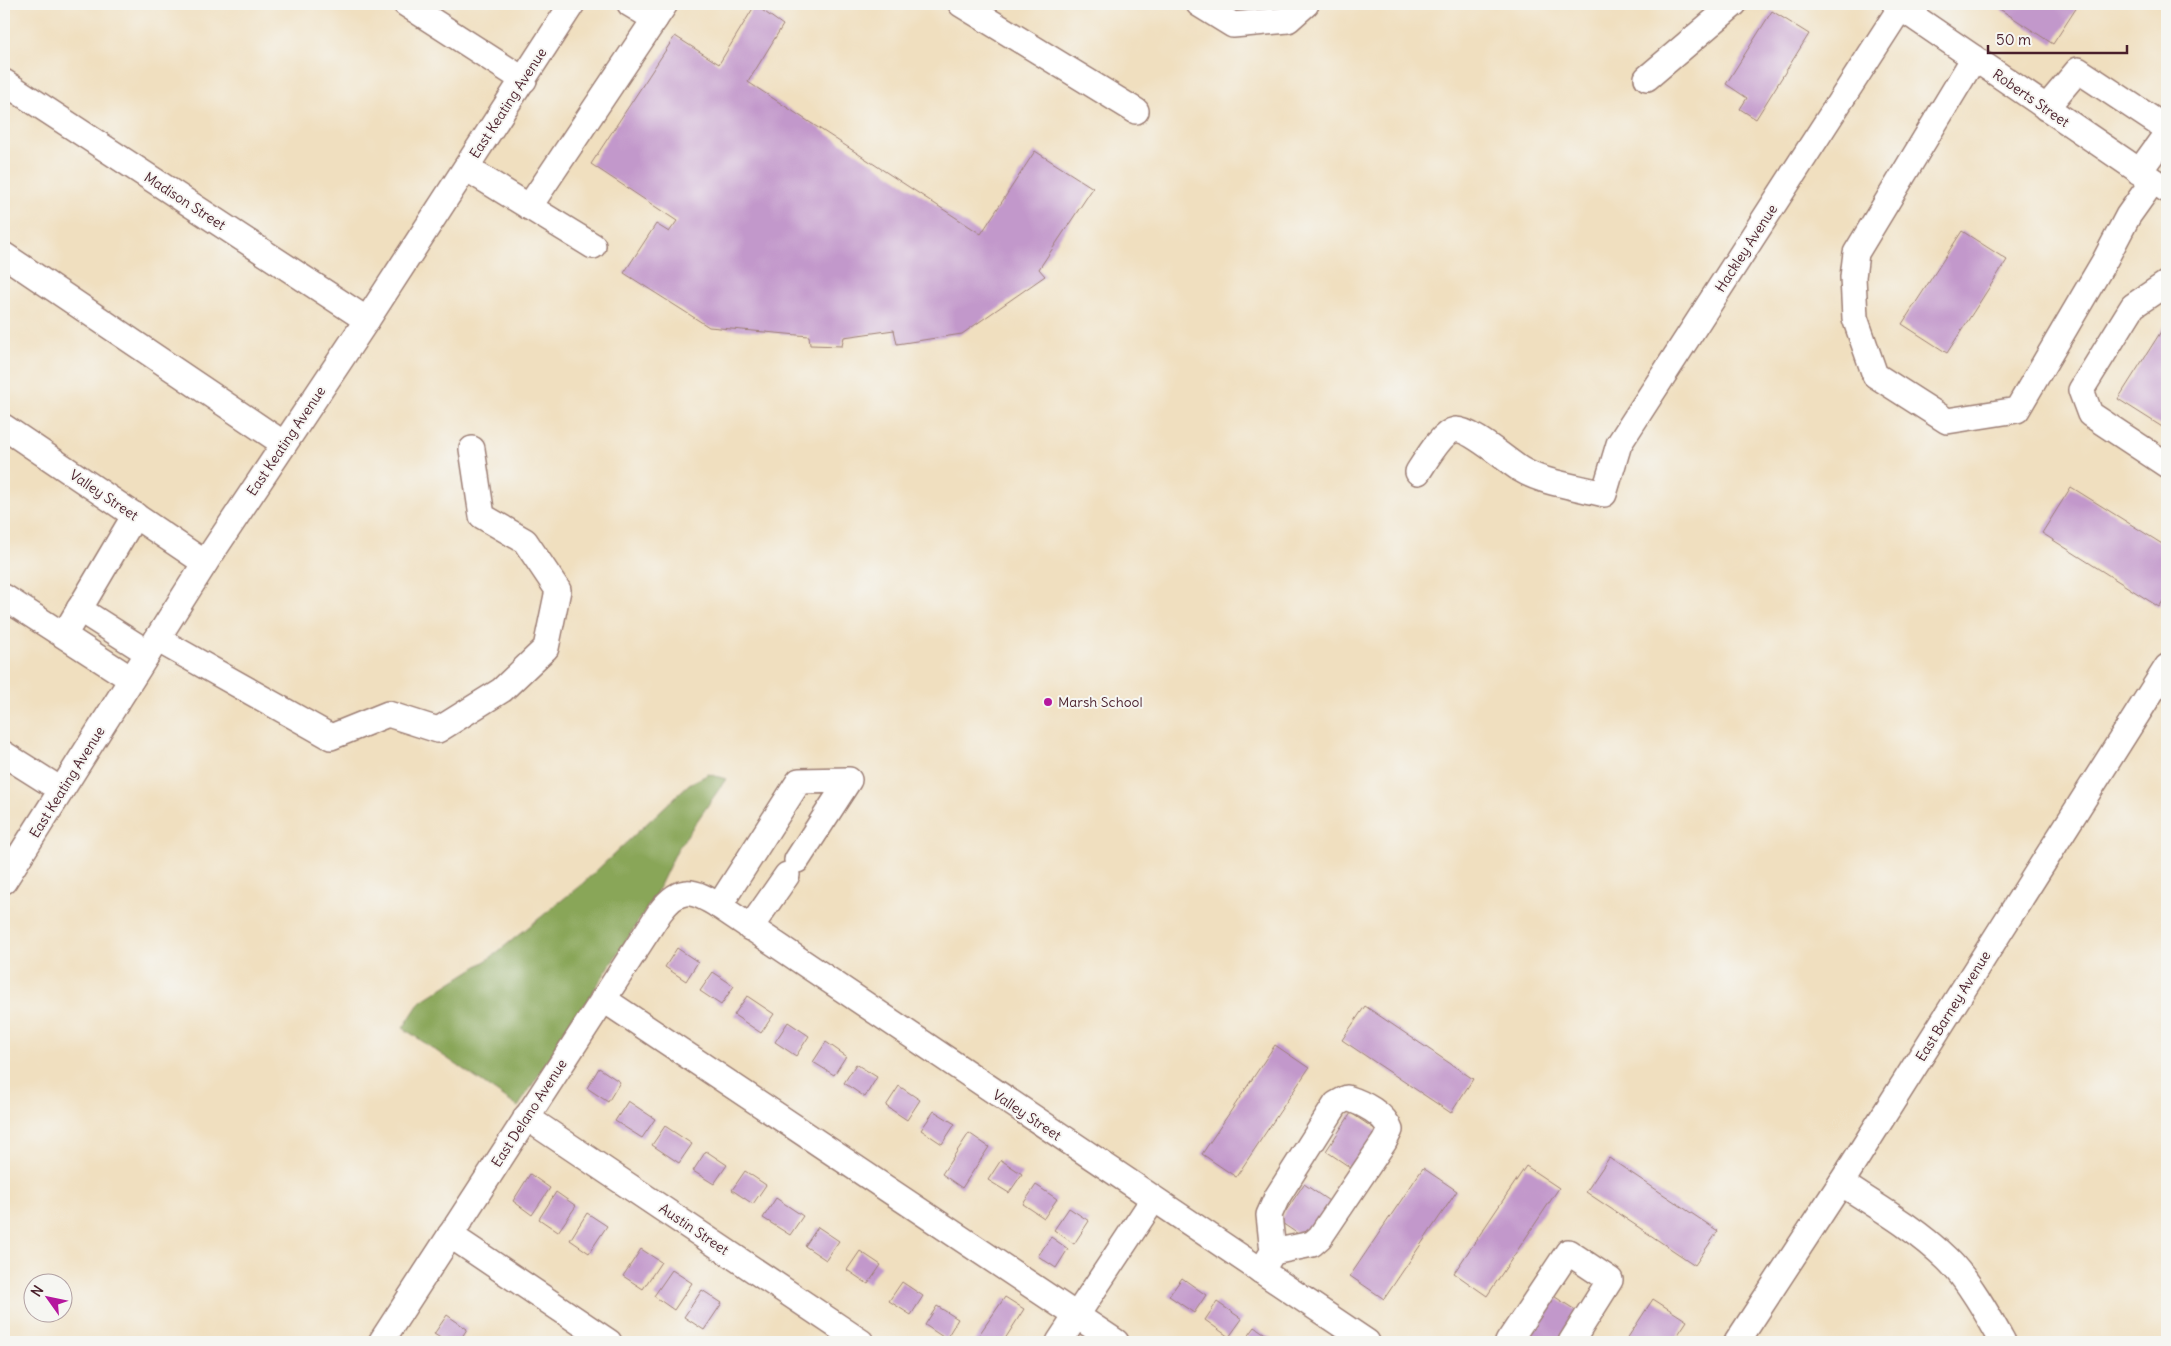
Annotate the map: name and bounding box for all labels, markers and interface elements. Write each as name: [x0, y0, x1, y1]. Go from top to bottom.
scale bar: [1988, 22, 2127, 54]
text: 50 m: [1996, 30, 2031, 49]
street label: East Keating Avenue: [466, 44, 550, 162]
street label: Roberts Street: [1989, 65, 2073, 131]
street label: Madison Street: [141, 168, 229, 234]
street label: Hackley Avenue: [1711, 201, 1781, 295]
street label: East Keating Avenue: [243, 383, 329, 499]
street label: Valley Street: [66, 466, 142, 525]
place label: Marsh School: [1058, 693, 1143, 711]
marker: Marsh School: [1042, 696, 1054, 708]
street label: East Keating Avenue: [25, 723, 109, 841]
street label: East Barney Avenue: [1912, 947, 1994, 1065]
street label: East Delano Avenue: [487, 1056, 571, 1170]
street label: Valley Street: [989, 1086, 1065, 1145]
street label: Austin Street: [656, 1199, 733, 1259]
north arrow: [22, 1274, 72, 1324]
text: N: [27, 1282, 47, 1300]

